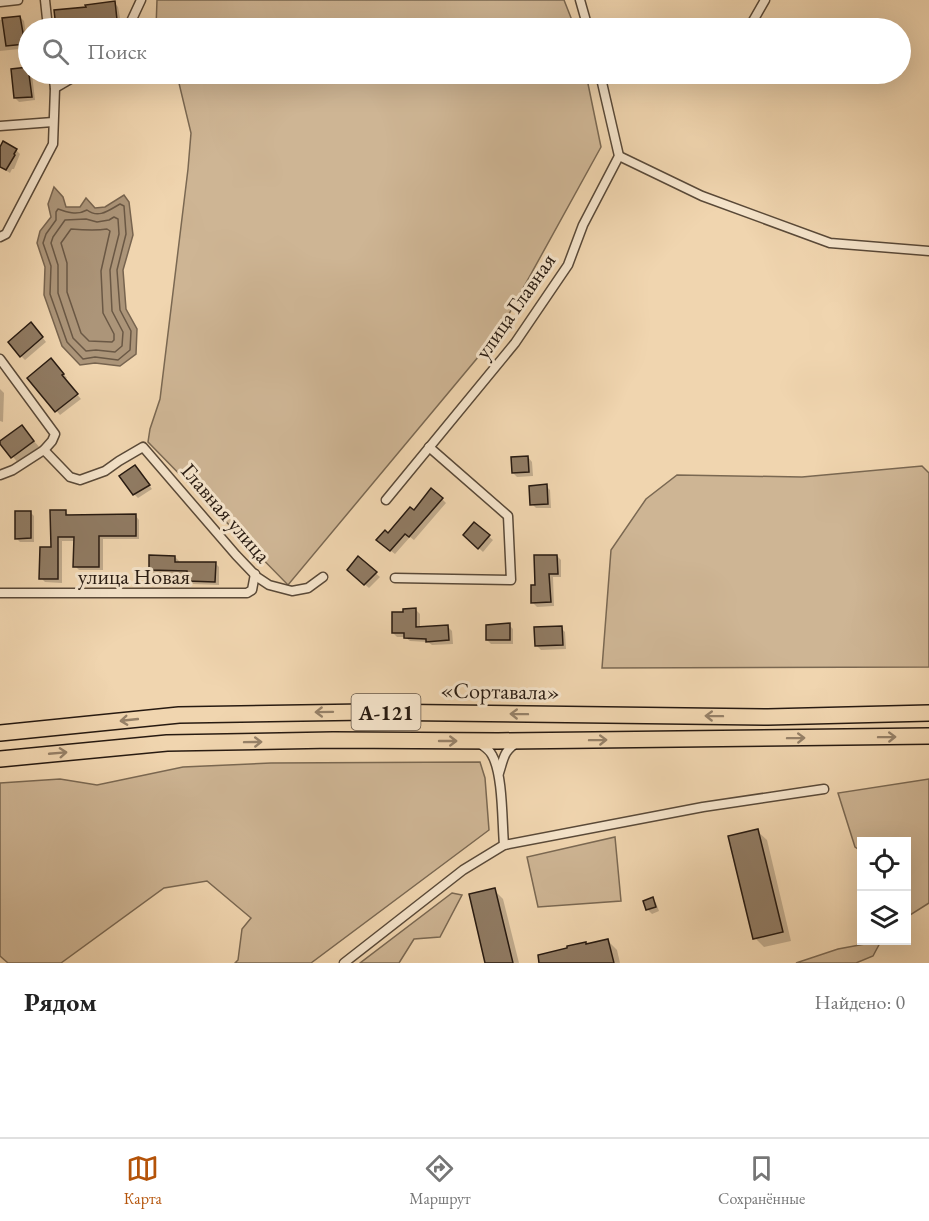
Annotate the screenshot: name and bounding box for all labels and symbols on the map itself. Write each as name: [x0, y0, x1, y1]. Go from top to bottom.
street label: улица Главная: [468, 247, 562, 365]
street label: Главная улица: [175, 457, 277, 569]
street label: улица Новая: [78, 562, 190, 591]
street label: «Сортавала»: [440, 675, 560, 707]
road number: А-121: [352, 694, 420, 730]
one-way arrow: [315, 706, 335, 718]
one-way arrow: [510, 708, 530, 720]
one-way arrow: [705, 710, 725, 722]
one-way arrow: [120, 715, 140, 726]
one-way arrow: [876, 731, 896, 743]
one-way arrow: [785, 732, 805, 744]
one-way arrow: [587, 734, 607, 746]
one-way arrow: [437, 735, 457, 746]
one-way arrow: [242, 736, 262, 747]
one-way arrow: [48, 747, 68, 758]

